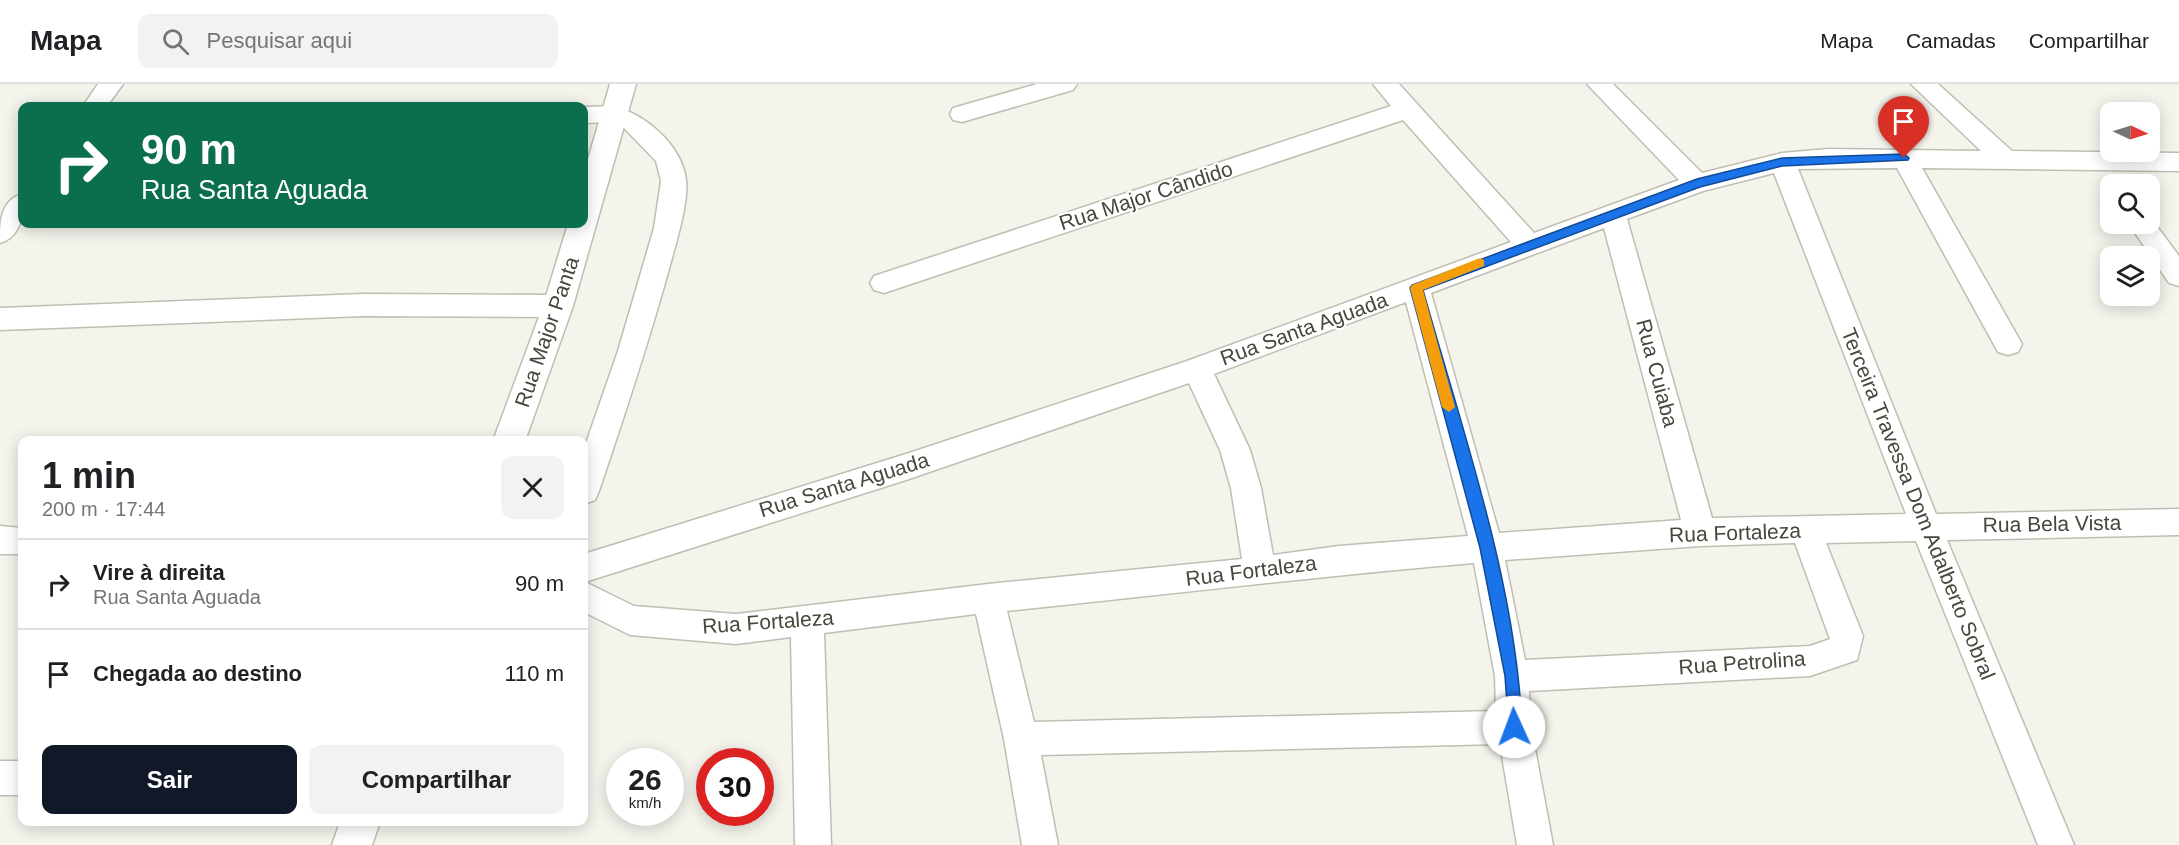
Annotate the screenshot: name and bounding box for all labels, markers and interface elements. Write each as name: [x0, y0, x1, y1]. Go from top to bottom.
search box: [138, 14, 558, 68]
text: Mapa: [30, 25, 102, 56]
icon: search: [159, 25, 192, 58]
text: Pesquisar aqui: [207, 28, 352, 53]
text: Mapa: [1820, 29, 1873, 52]
text: Camadas: [1906, 29, 1996, 52]
text: Compartilhar: [2029, 29, 2149, 52]
pin: [1878, 96, 1929, 158]
north arrow: [2100, 102, 2160, 162]
map controls: [2100, 102, 2160, 306]
icon: arrive: [1887, 105, 1920, 138]
icon: right: [42, 126, 120, 204]
text: 90 m: [141, 126, 237, 173]
street label: Rua Major Cândido: [1056, 157, 1235, 234]
button: search: [2100, 174, 2160, 234]
text: Rua Santa Aguada: [141, 175, 368, 205]
button: layers: [2100, 246, 2160, 306]
street label: Rua Major Panta: [510, 253, 583, 410]
street label: Rua Santa Aguada: [1217, 287, 1391, 369]
street label: Rua Cuiaba: [1632, 316, 1683, 430]
street label: Terceira Travessa Dom Adalberto Sobral: [1837, 325, 2000, 683]
street label: Rua Santa Aguada: [756, 448, 932, 521]
text: 1 min: [42, 455, 136, 496]
button: close: [501, 456, 564, 519]
text: 200 m · 17:44: [42, 498, 165, 520]
street label: Rua Bela Vista: [1983, 511, 2122, 536]
street label: Rua Fortaleza: [1669, 519, 1802, 546]
street label: Rua Fortaleza: [1184, 551, 1318, 590]
text: Vire à direita: [93, 560, 225, 585]
icon: right: [42, 568, 75, 601]
text: 90 m: [515, 571, 564, 596]
text: Rua Santa Aguada: [93, 586, 261, 608]
street label: Rua Fortaleza: [701, 605, 835, 638]
street label: Rua Petrolina: [1678, 647, 1807, 678]
icon: arrive: [42, 658, 75, 691]
text: Chegada ao destino: [93, 661, 302, 686]
text: 110 m: [504, 661, 564, 686]
position arrow: [1482, 695, 1546, 759]
button: Sair: [42, 745, 297, 814]
button: Compartilhar: [309, 745, 564, 814]
speed limit sign: 30: [696, 748, 774, 826]
text: 26: [628, 763, 662, 796]
text: km/h: [629, 794, 661, 811]

